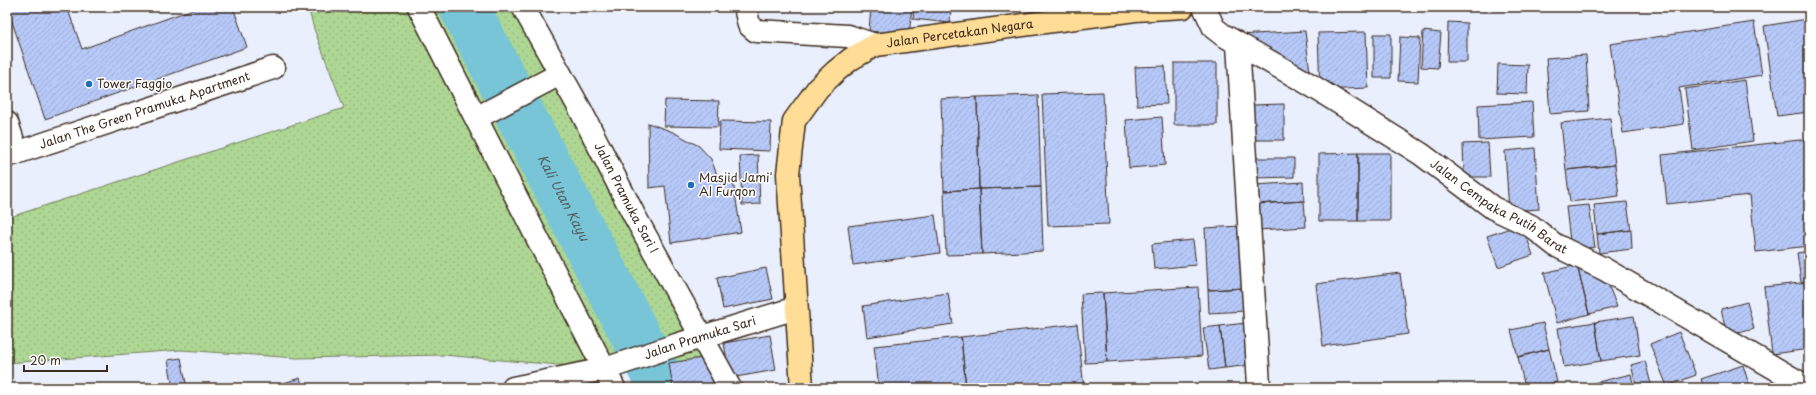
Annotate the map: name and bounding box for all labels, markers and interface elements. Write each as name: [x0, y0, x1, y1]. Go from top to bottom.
street label: Jalan Percetakan Negara: [885, 14, 1035, 51]
street label: Jalan The Green Pramuka Apartment: [37, 66, 252, 153]
place label: Tower Faggio: [97, 74, 172, 92]
marker: Tower Faggio: [84, 79, 94, 89]
street label: Jalan Pramuka Sari I: [590, 139, 663, 256]
water label: Kali Utan Kayu: [534, 151, 595, 245]
street label: Jalan Cempaka Putih Barat: [1427, 154, 1571, 258]
place label: Masjid Jami' Al Furqon: [699, 168, 773, 200]
marker: Masjid Jami' Al Furqon: [686, 180, 696, 190]
street label: Jalan Pramuka Sari: [641, 311, 758, 363]
scale bar: [24, 347, 107, 373]
text: 20 m: [30, 351, 61, 369]

